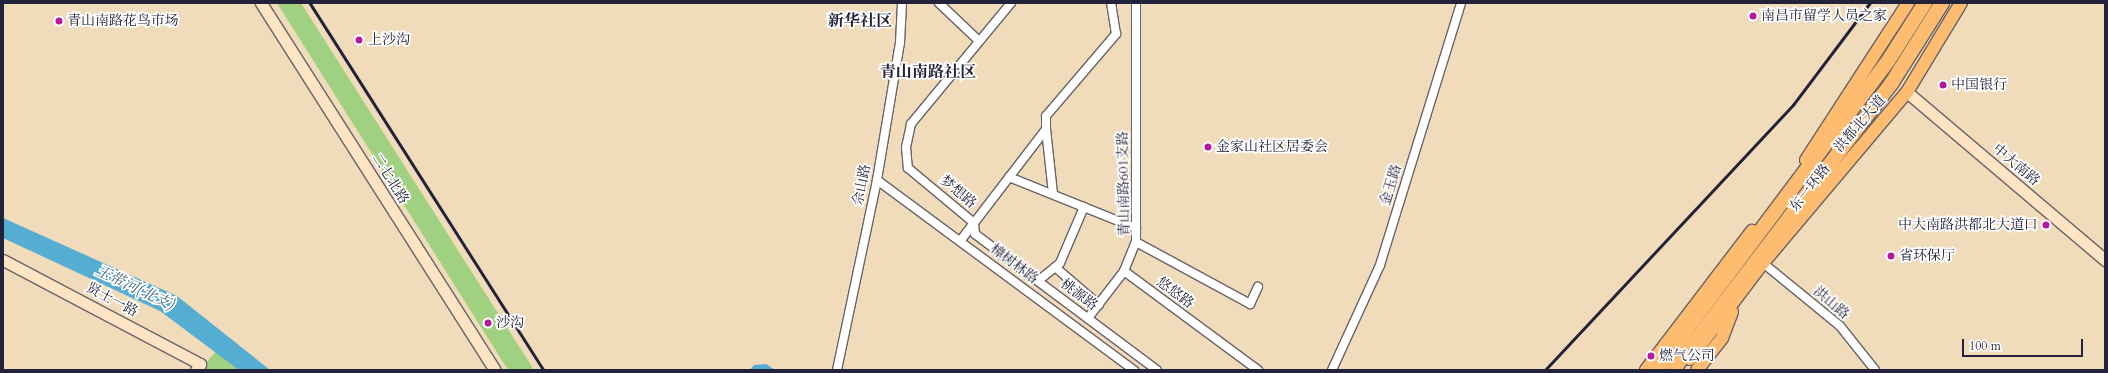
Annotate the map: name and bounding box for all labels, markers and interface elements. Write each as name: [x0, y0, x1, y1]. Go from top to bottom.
place label: 南昌市留学人员之家: [1761, 8, 1887, 24]
district label: 新华社区: [828, 11, 892, 31]
marker: 南昌市留学人员之家: [1748, 11, 1758, 21]
place label: 青山南路花鸟市场: [67, 13, 179, 29]
marker: 青山南路花鸟市场: [54, 16, 64, 26]
place label: 上沙沟: [368, 32, 410, 48]
marker: 上沙沟: [353, 34, 365, 46]
district label: 青山南路社区: [880, 62, 976, 82]
place label: 中国银行: [1951, 77, 2007, 93]
marker: 中国银行: [1938, 80, 1948, 90]
street label: 洪都北大道: [1831, 92, 1889, 156]
street label: 青山南路601支路: [1115, 131, 1133, 237]
place label: 金家山社区居委会: [1216, 139, 1328, 155]
street label: 中大南路: [1989, 141, 2043, 189]
marker: 金家山社区居委会: [1203, 142, 1213, 152]
street label: 二七北路: [368, 151, 412, 207]
street label: 东一环路: [1786, 161, 1834, 215]
street label: 金玉路: [1377, 162, 1405, 208]
street label: 佘山路: [850, 163, 874, 207]
street label: 梦想路: [937, 172, 979, 212]
place label: 中大南路洪都北大道口: [1898, 217, 2038, 233]
marker: 中大南路洪都北大道口: [2041, 220, 2051, 230]
street label: 樟树林路: [987, 240, 1041, 288]
place label: 省环保厅: [1899, 248, 1955, 264]
marker: 省环保厅: [1886, 251, 1896, 261]
water label: 玉带河(北支): [93, 262, 177, 314]
street label: 悠悠路: [1153, 274, 1197, 312]
street label: 桃源路: [1057, 276, 1101, 314]
street label: 贤士一路: [83, 279, 141, 321]
street label: 洪山路: [1810, 283, 1852, 323]
place label: 沙沟: [496, 315, 524, 331]
marker: 沙沟: [483, 318, 493, 328]
scale bar: [1964, 331, 2085, 357]
text: 100 m: [1969, 338, 2001, 354]
place label: 燃气公司: [1659, 348, 1715, 364]
marker: 燃气公司: [1646, 351, 1656, 361]

